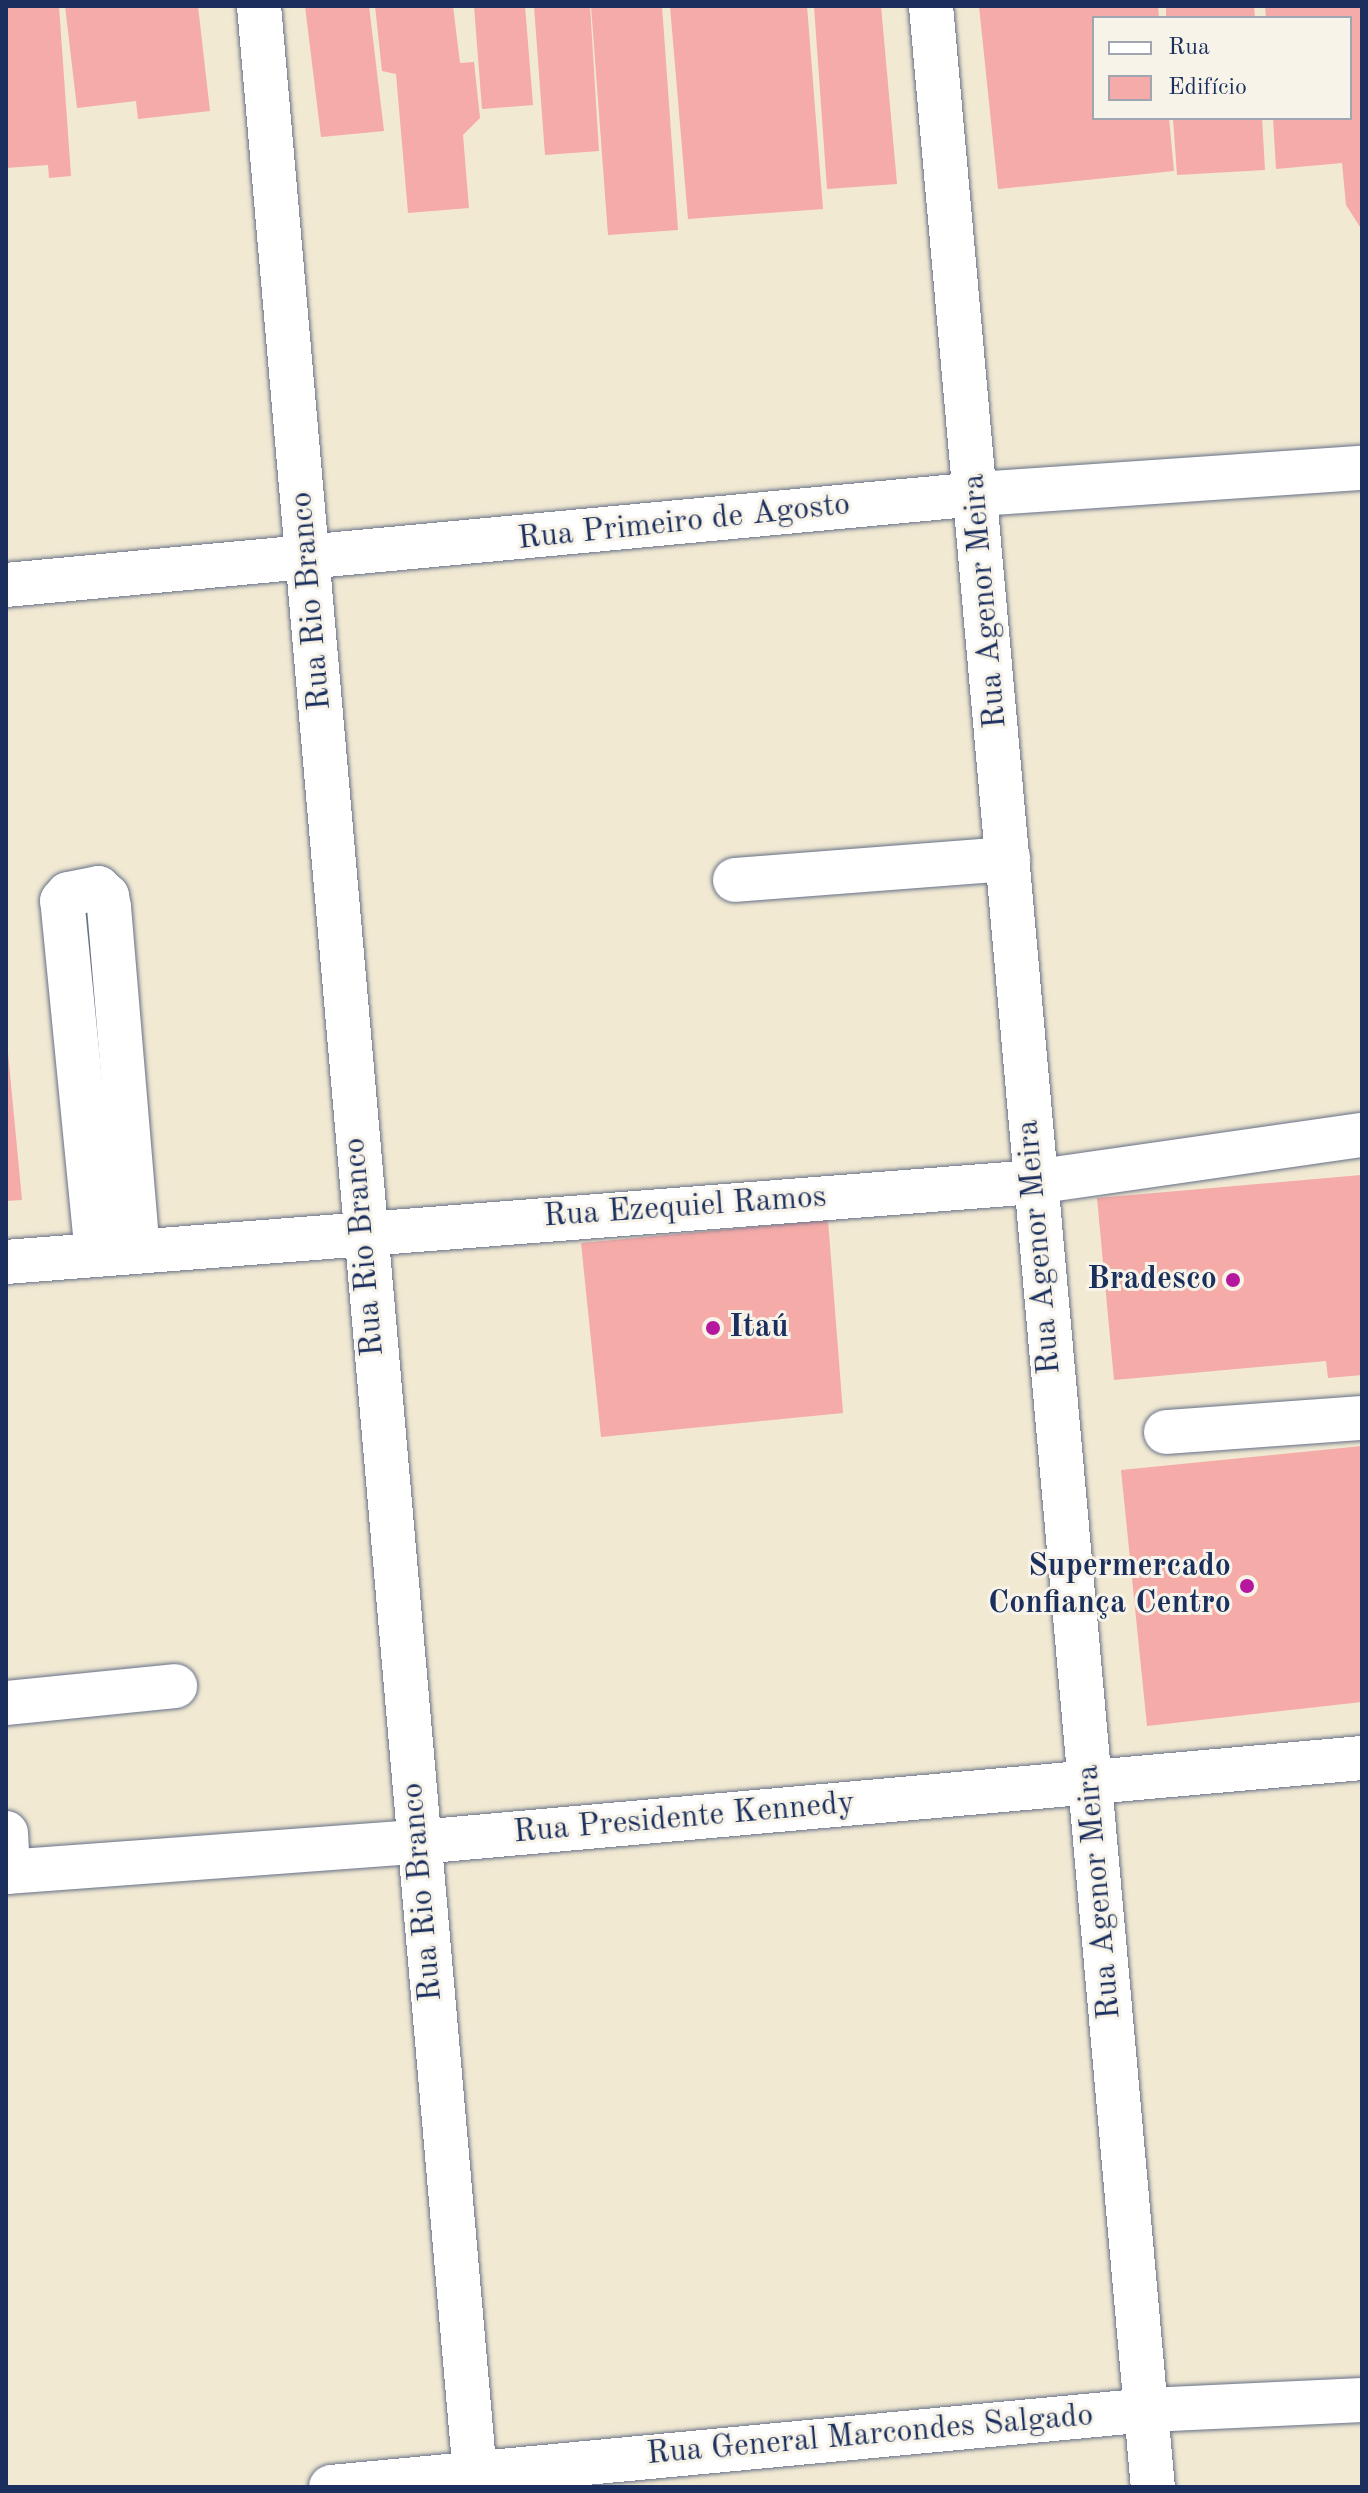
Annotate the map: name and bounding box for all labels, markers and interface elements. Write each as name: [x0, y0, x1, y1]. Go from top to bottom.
legend: [1092, 16, 1352, 120]
text: Rua: [1168, 36, 1210, 60]
text: Edifício: [1168, 76, 1247, 100]
street label: Rua Agenor Meira: [956, 472, 1016, 730]
street label: Rua Primeiro de Agosto: [516, 486, 852, 560]
street label: Rua Rio Branco: [283, 490, 341, 712]
street label: Rua Agenor Meira: [1010, 1118, 1070, 1376]
street label: Rua Rio Branco: [336, 1136, 394, 1358]
street label: Rua Ezequiel Ramos: [542, 1179, 828, 1237]
place label: Bradesco: [1087, 1261, 1217, 1299]
marker: Bradesco: [1224, 1271, 1242, 1289]
place label: Itaú: [729, 1309, 789, 1347]
marker: Itaú: [704, 1319, 722, 1337]
place label: Supermercado Confiança Centro: [988, 1549, 1231, 1624]
marker: Supermercado Confiança Centro: [1238, 1577, 1256, 1595]
street label: Rua Agenor Meira: [1070, 1763, 1130, 2021]
street label: Rua Rio Branco: [394, 1781, 452, 2003]
street label: Rua Presidente Kennedy: [512, 1785, 856, 1853]
street label: Rua General Marcondes Salgado: [645, 2397, 1095, 2475]

